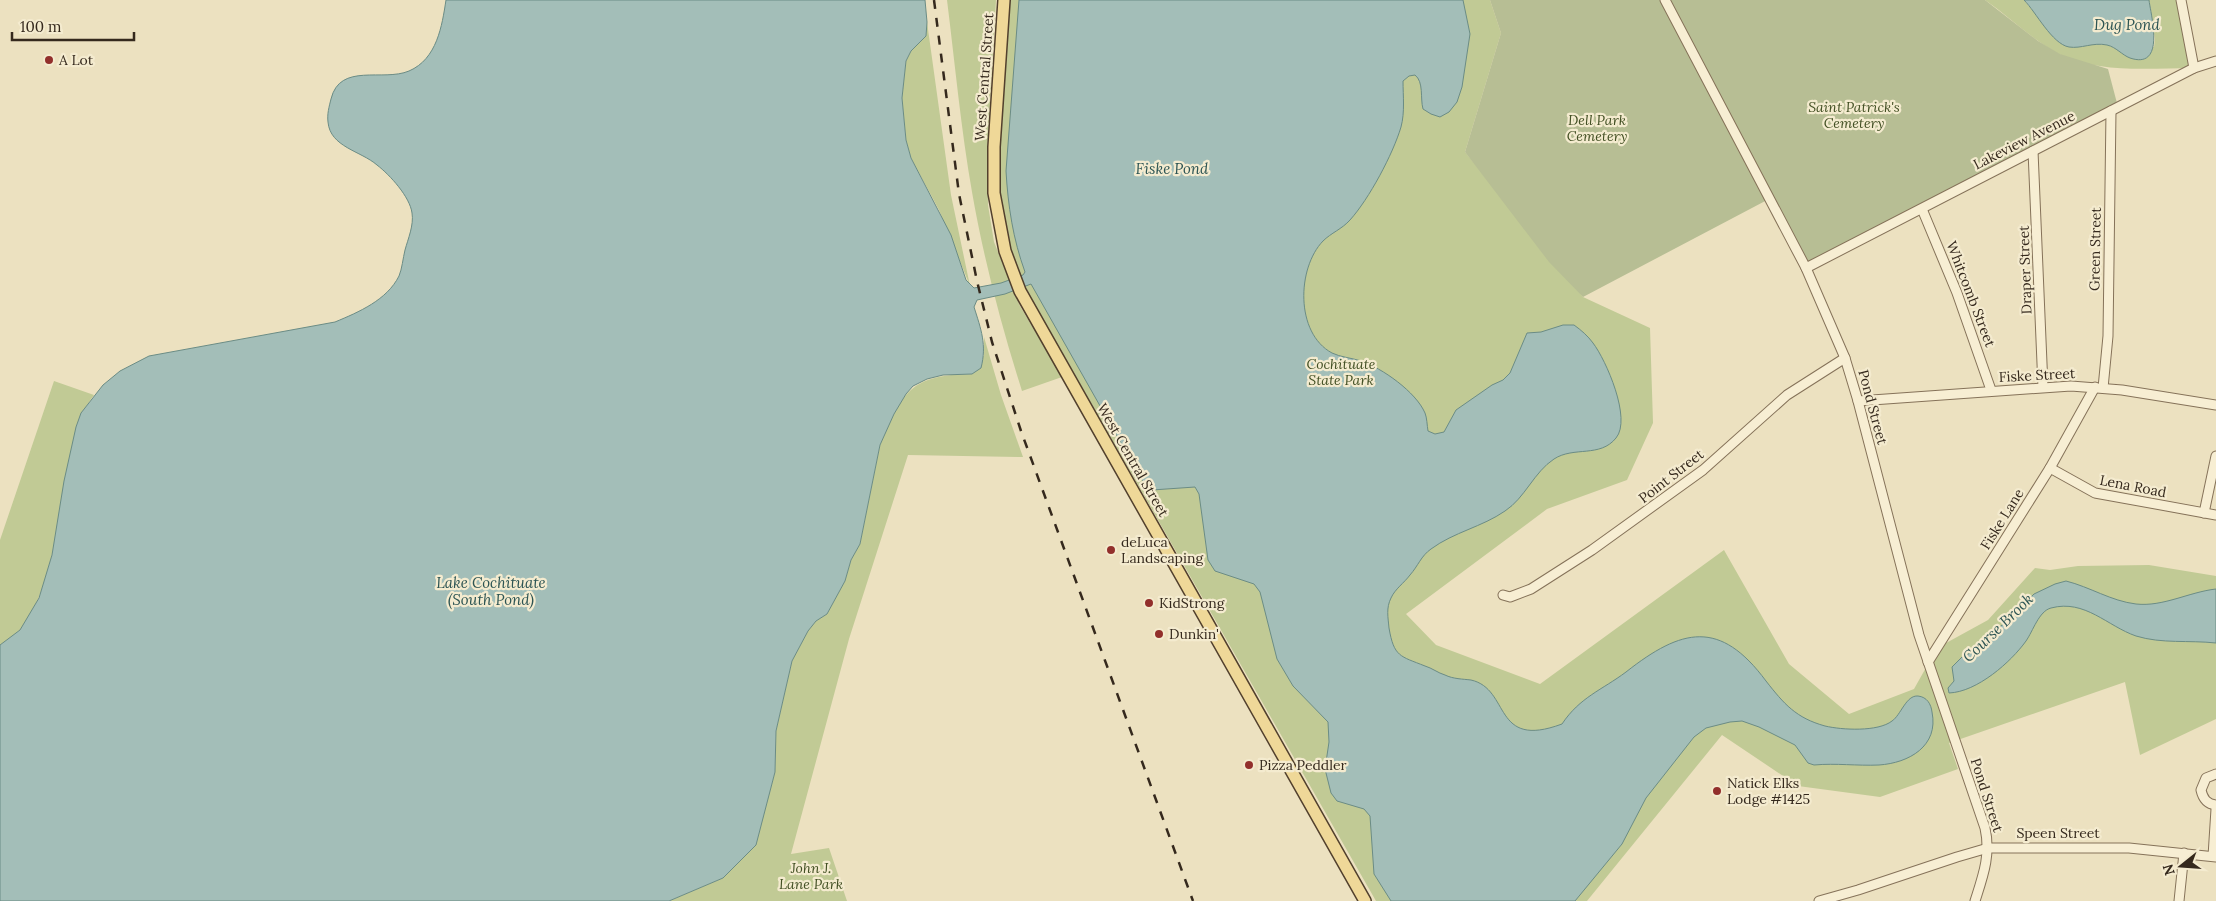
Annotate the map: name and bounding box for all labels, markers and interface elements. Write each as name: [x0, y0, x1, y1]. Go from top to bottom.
scale bar: [12, 10, 135, 42]
street label: West Central Street: [971, 12, 997, 142]
water label: Dug Pond: [2094, 15, 2161, 34]
text: 100 m: [20, 17, 61, 36]
place label: A Lot: [58, 51, 94, 69]
marker: A Lot: [43, 54, 55, 66]
park label: Saint Patrick's Cemetery: [1808, 98, 1900, 132]
street label: Lakeview Avenue: [1970, 106, 2078, 173]
park label: Dell Park Cemetery: [1567, 111, 1627, 145]
water label: Fiske Pond: [1136, 159, 1209, 178]
street label: Green Street: [2085, 206, 2105, 291]
street label: Draper Street: [2014, 225, 2036, 315]
street label: Whitcomb Street: [1943, 239, 2000, 350]
park label: Cochituate State Park: [1307, 355, 1376, 389]
street label: Fiske Street: [1998, 364, 2076, 386]
street label: Pond Street: [1854, 368, 1892, 447]
street label: West Central Street: [1093, 400, 1173, 520]
street label: Point Street: [1635, 445, 1708, 507]
street label: Lena Road: [2098, 471, 2168, 501]
street label: Fiske Lane: [1976, 485, 2028, 553]
place label: deLuca Landscaping: [1121, 533, 1203, 567]
marker: deLuca Landscaping: [1105, 544, 1117, 556]
water label: Lake Cochituate (South Pond): [436, 573, 546, 610]
water label: Course Brook: [1958, 589, 2037, 666]
place label: KidStrong: [1159, 594, 1225, 612]
marker: KidStrong: [1143, 597, 1155, 609]
place label: Dunkin': [1169, 625, 1219, 643]
marker: Dunkin': [1153, 628, 1165, 640]
place label: Pizza Peddler: [1259, 756, 1347, 774]
street label: Pond Street: [1967, 756, 2008, 835]
marker: Pizza Peddler: [1243, 759, 1255, 771]
place label: Natick Elks Lodge #1425: [1727, 774, 1810, 808]
marker: Natick Elks Lodge #1425: [1711, 785, 1723, 797]
street label: Speen Street: [2016, 824, 2100, 842]
north arrow: [2156, 841, 2206, 891]
park label: John J. Lane Park: [779, 859, 843, 893]
text: N: [2158, 862, 2179, 878]

